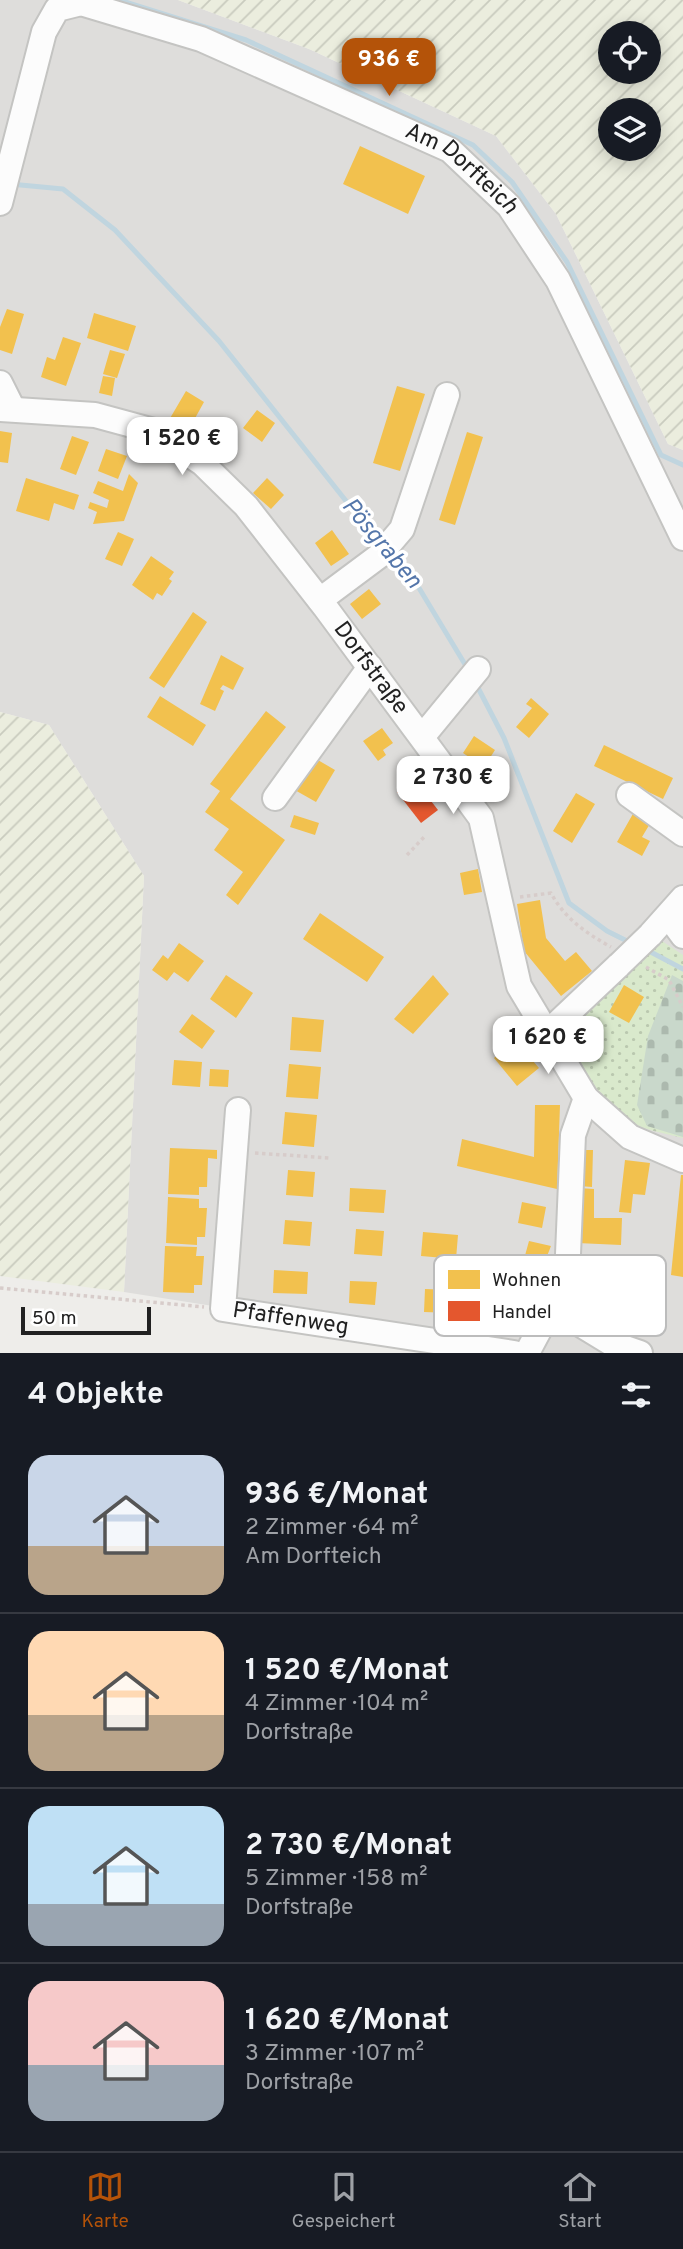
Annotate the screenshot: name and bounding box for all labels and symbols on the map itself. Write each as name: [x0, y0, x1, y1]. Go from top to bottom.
pin: 936 €: [340, 38, 438, 98]
street label: Am Dorfteich: [400, 117, 525, 220]
pin: 1 520 €: [117, 418, 247, 477]
water label: Pösgraben: [334, 492, 428, 596]
street label: Dorfstraße: [326, 616, 414, 721]
pin: 2 730 €: [388, 756, 518, 816]
pin: 1 620 €: [483, 1016, 613, 1076]
legend: [434, 1255, 666, 1336]
text: Wohnen: [492, 1269, 561, 1293]
street label: Pfaffenweg: [231, 1296, 351, 1342]
text: Handel: [492, 1301, 552, 1325]
scale bar: [21, 1304, 150, 1336]

